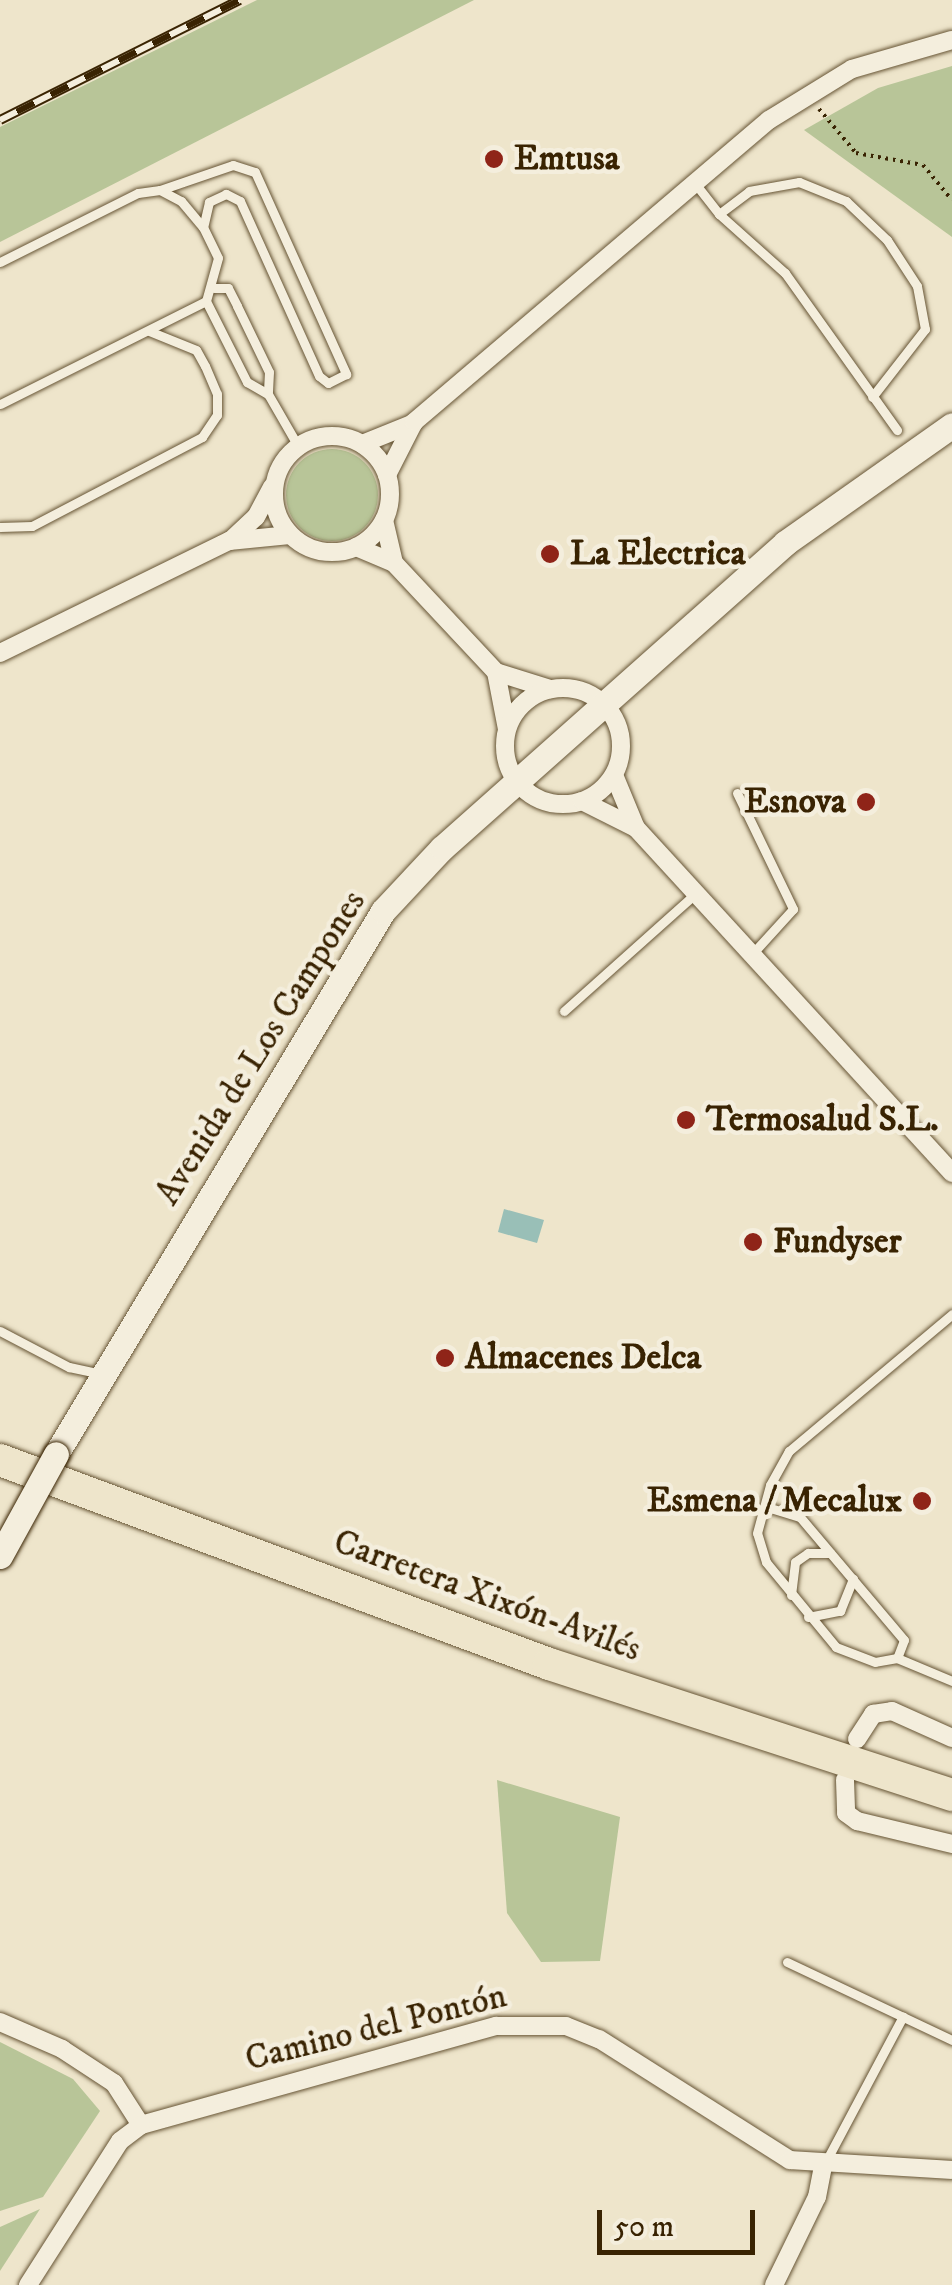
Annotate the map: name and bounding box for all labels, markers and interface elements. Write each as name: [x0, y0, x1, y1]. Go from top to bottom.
place label: Emtusa: [514, 138, 620, 180]
marker: Emtusa: [483, 148, 505, 170]
place label: La Electrica: [570, 533, 746, 575]
marker: La Electrica: [539, 543, 561, 565]
place label: Esnova: [744, 781, 846, 823]
marker: Esnova: [855, 791, 877, 813]
street label: Avenida de Los Campones: [147, 883, 375, 1213]
place label: Termosalud S.L.: [706, 1099, 939, 1141]
marker: Termosalud S.L.: [675, 1109, 697, 1131]
place label: Fundyser: [773, 1221, 902, 1263]
marker: Fundyser: [742, 1231, 764, 1253]
place label: Almacenes Delca: [465, 1337, 701, 1379]
marker: Almacenes Delca: [434, 1347, 456, 1369]
place label: Esmena / Mecalux: [647, 1480, 902, 1522]
marker: Esmena / Mecalux: [911, 1490, 933, 1512]
street label: Carretera Xixón-Avilés: [328, 1521, 646, 1671]
street label: Camino del Pontón: [241, 1975, 511, 2081]
scale bar: [602, 2190, 760, 2252]
text: 50 m: [614, 2209, 674, 2246]

